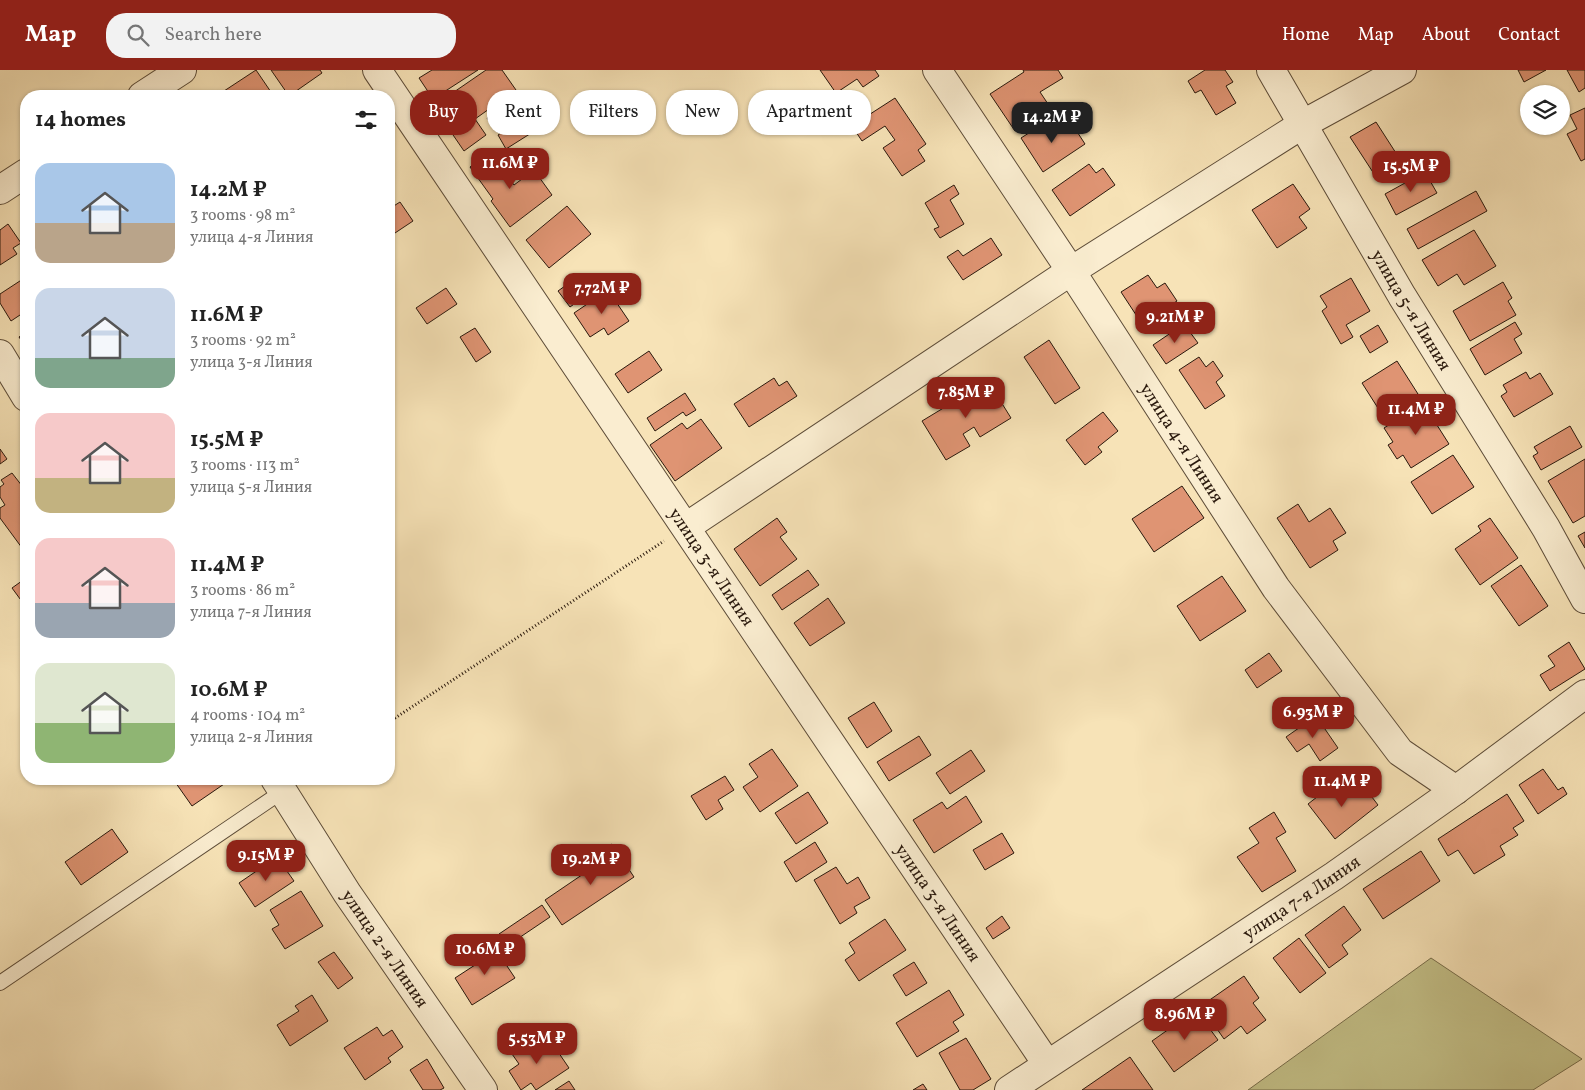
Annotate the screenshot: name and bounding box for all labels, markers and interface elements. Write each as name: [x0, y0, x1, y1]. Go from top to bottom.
search box: [106, 13, 456, 58]
text: Map: [25, 18, 76, 52]
icon: search: [124, 21, 152, 49]
text: Search here: [164, 22, 262, 48]
text: Home: [1282, 23, 1330, 48]
text: Map: [1358, 23, 1394, 48]
text: About: [1422, 23, 1470, 48]
text: Contact: [1498, 23, 1560, 48]
map controls: [1520, 85, 1570, 135]
button: layers: [1520, 85, 1570, 135]
chip: Buy: [410, 90, 477, 135]
chip: Rent: [487, 90, 560, 135]
chip: Filters: [570, 90, 656, 135]
chip: New: [666, 90, 738, 135]
chip: Apartment: [748, 90, 871, 135]
pin: 14.2M ₽: [1006, 102, 1098, 144]
text: 14 homes: [35, 106, 126, 135]
icon: filters: [352, 106, 380, 134]
text: 14.2M ₽: [1023, 107, 1081, 129]
pin: 11.6M ₽: [464, 148, 556, 190]
pin: 15.5M ₽: [1365, 150, 1457, 193]
text: 11.6M ₽: [482, 153, 538, 175]
text: 15.5M ₽: [1383, 156, 1439, 178]
text: 14.2M ₽: [190, 176, 267, 205]
icon: home: [75, 183, 135, 243]
text: 3 rooms · 98 m²: [190, 205, 295, 227]
text: улица 4-я Линия: [190, 227, 313, 249]
street label: улица 5-я Линия: [1364, 246, 1456, 376]
pin: 7.72M ₽: [556, 272, 648, 315]
text: 7.72M ₽: [574, 278, 630, 300]
text: 11.6M ₽: [190, 301, 263, 330]
pin: 9.21M ₽: [1129, 302, 1221, 344]
text: 9.21M ₽: [1146, 307, 1204, 329]
icon: home: [75, 308, 135, 368]
text: 3 rooms · 92 m²: [190, 330, 296, 352]
text: улица 3-я Линия: [190, 352, 313, 374]
pin: 7.85M ₽: [920, 376, 1012, 419]
street label: улица 4-я Линия: [1133, 378, 1229, 509]
text: 7.85M ₽: [938, 382, 994, 404]
pin: 11.4M ₽: [1370, 394, 1462, 436]
text: 11.4M ₽: [1388, 399, 1444, 421]
text: 15.5M ₽: [190, 426, 263, 455]
icon: home: [75, 433, 135, 493]
text: 3 rooms · 113 m²: [190, 455, 300, 477]
text: улица 5-я Линия: [190, 477, 312, 499]
street label: улица 3-я Линия: [662, 503, 759, 632]
text: 11.4M ₽: [190, 551, 264, 580]
icon: home: [75, 558, 135, 618]
text: 3 rooms · 86 m²: [190, 580, 295, 602]
text: улица 7-я Линия: [190, 602, 312, 624]
text: 10.6M ₽: [190, 676, 268, 705]
icon: home: [75, 683, 135, 743]
pin: 6.93M ₽: [1267, 696, 1359, 739]
text: 6.93M ₽: [1283, 702, 1343, 724]
text: 4 rooms · 104 m²: [190, 705, 305, 727]
text: улица 2-я Линия: [190, 727, 313, 749]
pin: 11.4M ₽: [1296, 766, 1388, 808]
text: 11.4M ₽: [1314, 771, 1370, 793]
street label: улица 3-я Линия: [888, 839, 986, 968]
pin: 9.15M ₽: [220, 840, 312, 882]
pin: 19.2M ₽: [545, 844, 637, 886]
text: 9.15M ₽: [237, 845, 295, 867]
text: 19.2M ₽: [562, 849, 620, 871]
street label: улица 7-я Линия: [1238, 850, 1366, 947]
street label: улица 2-я Линия: [334, 885, 434, 1013]
pin: 10.6M ₽: [439, 934, 531, 976]
text: 10.6M ₽: [455, 939, 515, 961]
pin: 8.96M ₽: [1139, 998, 1231, 1041]
text: 8.96M ₽: [1155, 1004, 1215, 1026]
pin: 5.53M ₽: [491, 1022, 583, 1065]
text: 5.53M ₽: [508, 1028, 566, 1050]

